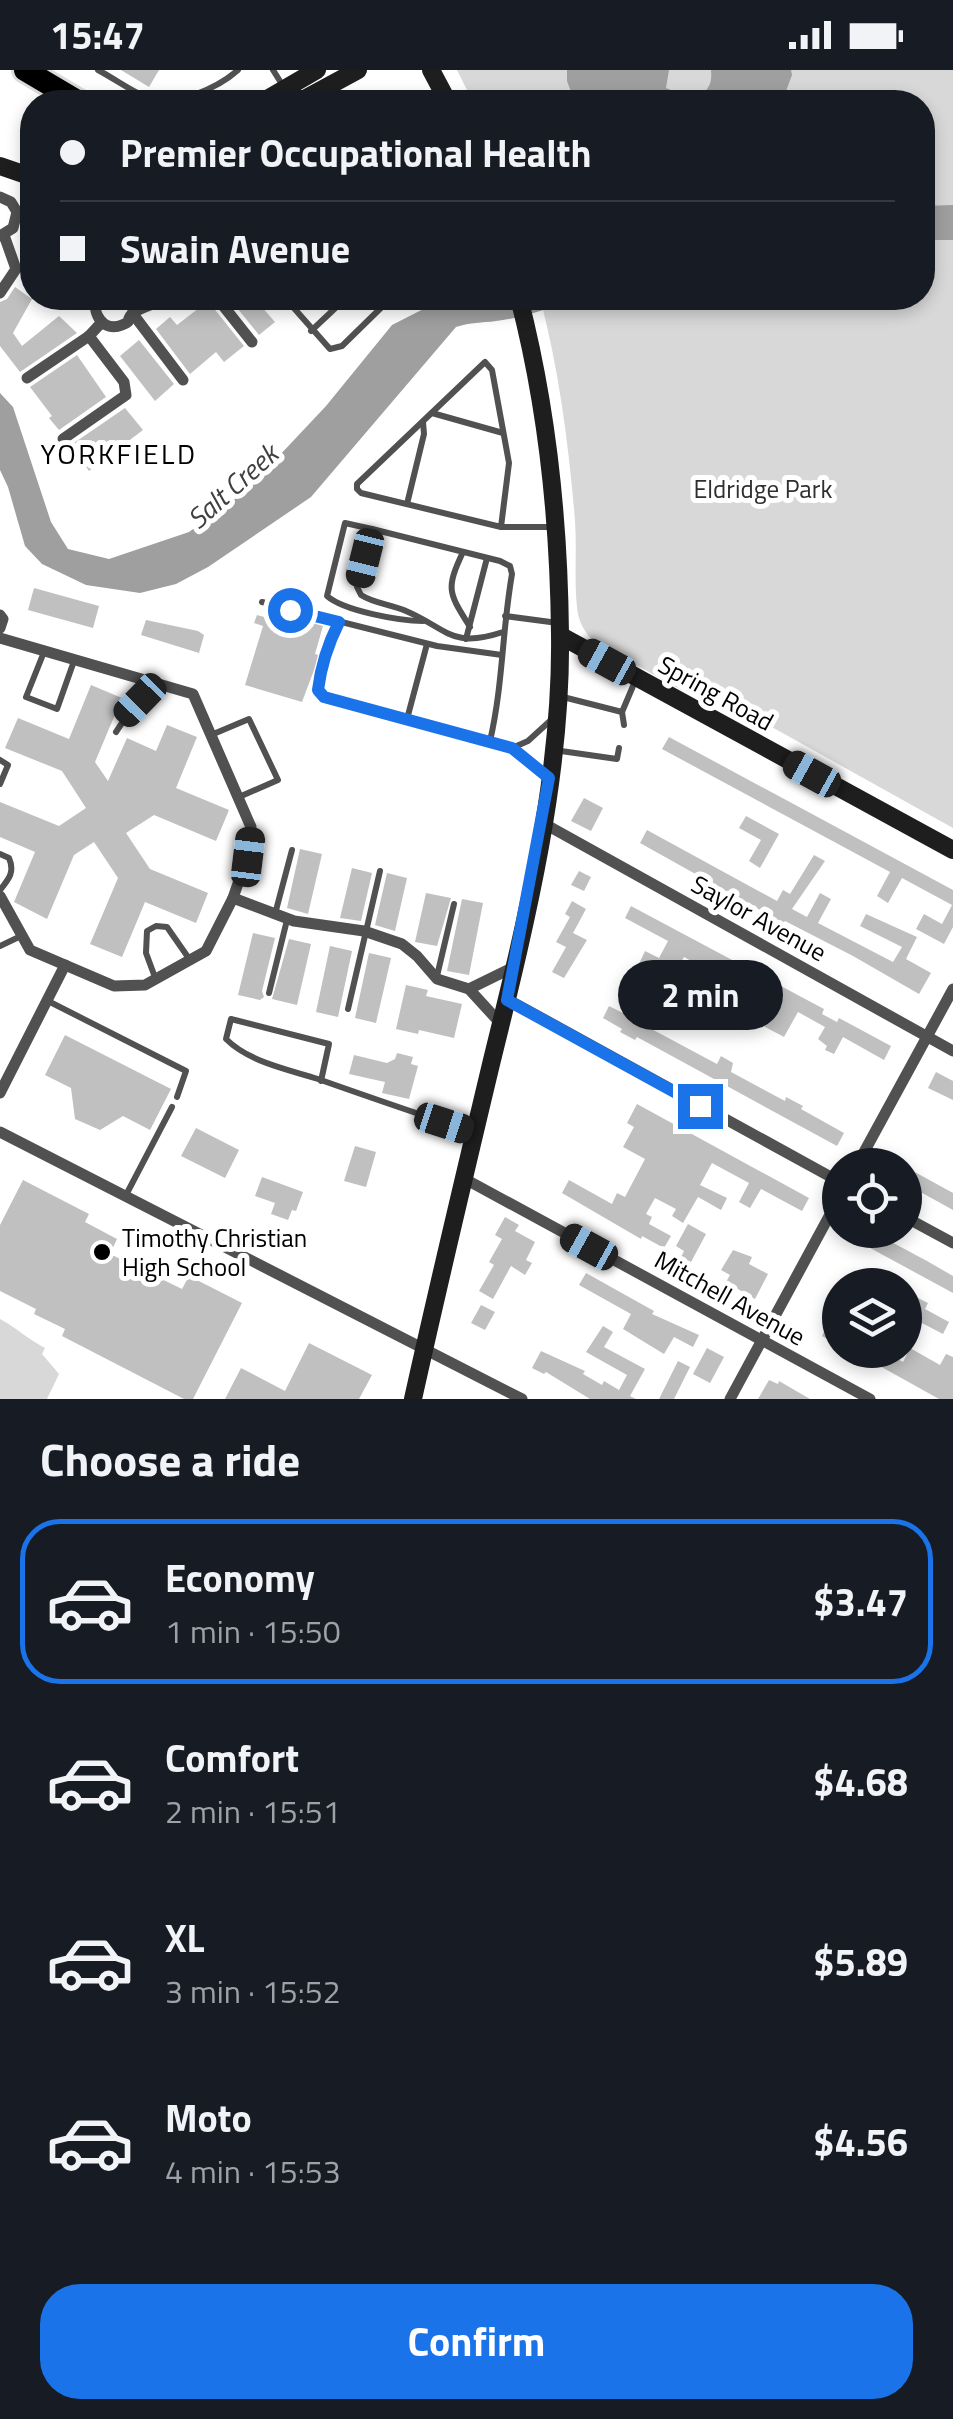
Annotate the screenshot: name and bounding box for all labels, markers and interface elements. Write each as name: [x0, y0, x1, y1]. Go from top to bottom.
text: 15:47: [50, 6, 145, 64]
text: Premier Occupational Health: [120, 124, 591, 182]
text: Swain Avenue: [120, 220, 350, 278]
water label: Salt Creek: [177, 431, 290, 539]
district label: YORKFIELD: [41, 432, 198, 475]
park label: Eldridge Park: [693, 470, 833, 508]
car: [343, 525, 387, 591]
route start: [268, 588, 313, 633]
car: [573, 634, 641, 690]
street label: Spring Road: [651, 646, 781, 740]
car: [108, 668, 172, 732]
car: [778, 746, 846, 802]
car: [229, 825, 267, 889]
street label: Saylor Avenue: [684, 865, 834, 971]
callout: 2 min: [618, 961, 782, 1031]
text: 2 min: [662, 971, 739, 1019]
route end: [678, 1084, 723, 1129]
car: [411, 1099, 477, 1147]
map controls: [822, 1148, 922, 1368]
button: locate: [822, 1148, 922, 1248]
place label: Timothy Christian High School: [122, 1219, 307, 1286]
car: [555, 1219, 623, 1275]
marker: Timothy Christian High School: [91, 1241, 113, 1263]
street label: Mitchell Avenue: [648, 1241, 812, 1355]
button: layers: [822, 1268, 922, 1368]
text: Choose a ride: [40, 1425, 300, 1493]
text: Economy: [165, 1549, 315, 1607]
icon: car: [45, 1557, 135, 1647]
text: $3.47: [813, 1573, 908, 1631]
text: 1 min · 15:50: [165, 1607, 341, 1655]
text: Comfort: [165, 1729, 299, 1787]
icon: car: [45, 1737, 135, 1827]
text: $4.68: [813, 1753, 908, 1811]
text: 2 min · 15:51: [165, 1787, 341, 1835]
text: XL: [165, 1909, 205, 1967]
icon: car: [45, 1917, 135, 2007]
text: $5.89: [813, 1933, 908, 1991]
text: 3 min · 15:52: [165, 1967, 341, 2015]
text: Moto: [165, 2089, 252, 2147]
icon: car: [45, 2097, 135, 2187]
text: $4.56: [813, 2113, 908, 2171]
text: 4 min · 15:53: [165, 2147, 341, 2195]
button: Confirm: [40, 2284, 913, 2399]

